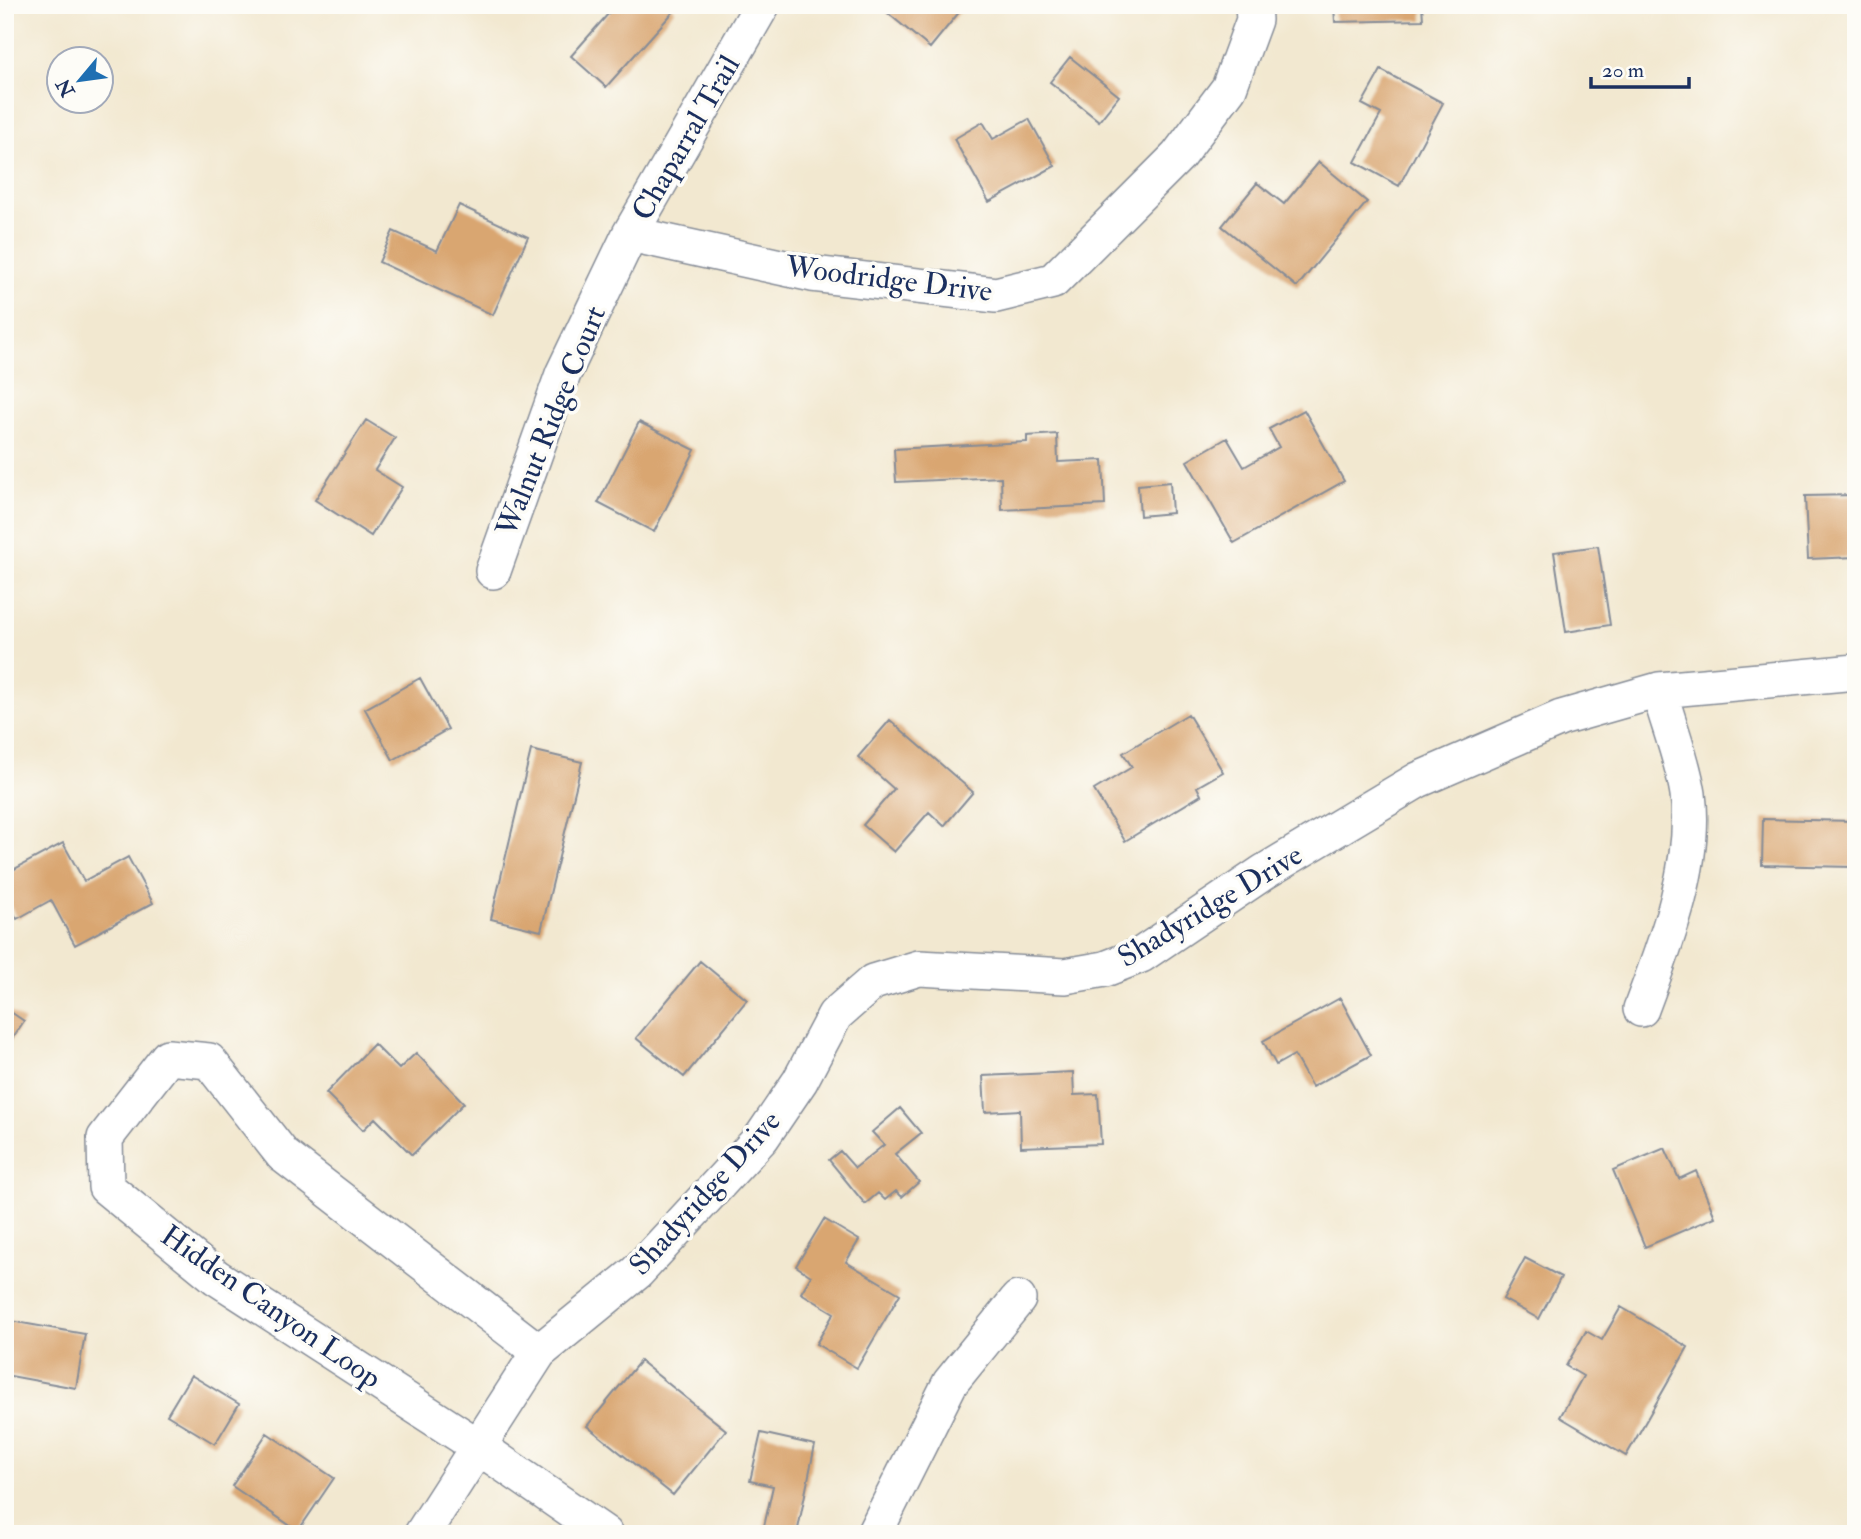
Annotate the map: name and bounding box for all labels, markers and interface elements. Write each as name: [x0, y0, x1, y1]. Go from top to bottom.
north arrow: [46, 46, 116, 116]
scale bar: [1591, 46, 1689, 90]
street label: Chaparral Trail: [624, 49, 748, 227]
text: 20 m: [1602, 57, 1644, 84]
text: N: [51, 74, 81, 102]
street label: Woodridge Drive: [783, 248, 994, 310]
street label: Walnut Ridge Court: [488, 300, 614, 543]
street label: Shadyridge Drive: [1111, 836, 1309, 976]
street label: Shadyridge Drive: [621, 1103, 789, 1283]
street label: Hidden Canyon Loop: [154, 1217, 388, 1397]

